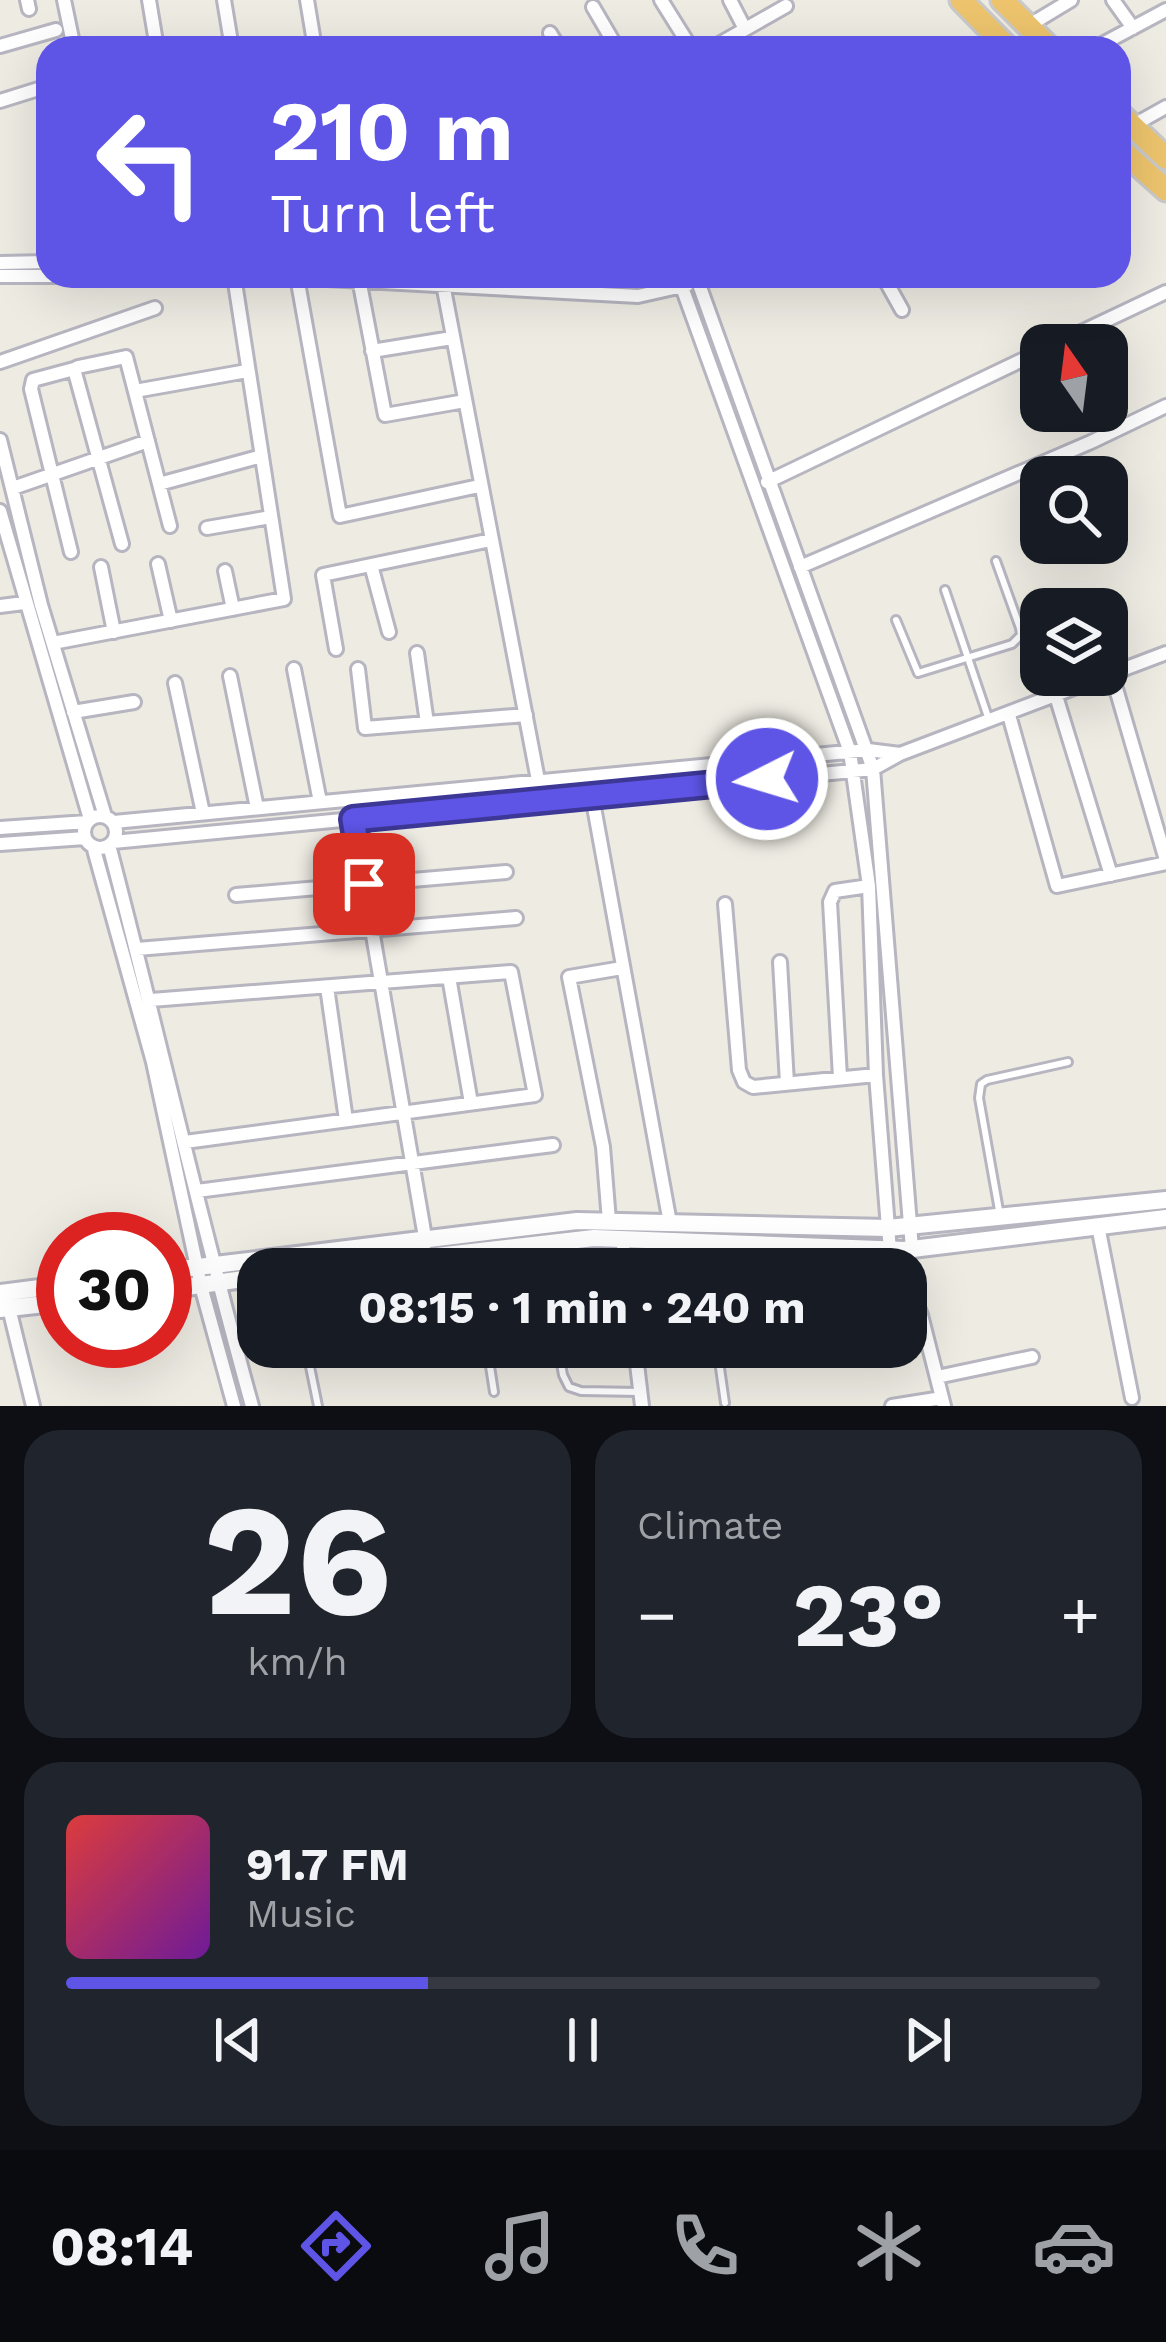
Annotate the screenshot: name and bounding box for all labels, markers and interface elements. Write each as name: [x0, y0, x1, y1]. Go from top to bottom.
text: 210 m: [270, 82, 513, 180]
icon: left: [72, 84, 228, 240]
text: Turn left: [270, 182, 495, 245]
north arrow: [1020, 324, 1128, 432]
map controls: [1020, 324, 1128, 696]
button: search: [1020, 456, 1128, 564]
button: layers: [1020, 588, 1128, 696]
position arrow: [704, 716, 830, 842]
pin: [313, 833, 415, 935]
icon: arrive: [331, 851, 397, 917]
speed limit sign: 30: [36, 1212, 192, 1368]
text: 08:15 · 1 min · 240 m: [358, 1281, 806, 1334]
text: 26: [203, 1469, 392, 1652]
text: Climate: [637, 1503, 783, 1548]
text: 23°: [793, 1562, 944, 1668]
text: −: [637, 1577, 677, 1654]
text: +: [1060, 1577, 1100, 1654]
text: km/h: [247, 1639, 348, 1684]
text: 91.7 FM: [246, 1838, 409, 1891]
text: Music: [246, 1891, 356, 1936]
icon: previous: [205, 2007, 271, 2073]
icon: pause: [550, 2007, 616, 2073]
icon: next: [895, 2007, 961, 2073]
icon: directions: [294, 2204, 378, 2288]
icon: music: [478, 2204, 562, 2288]
icon: phone: [663, 2204, 747, 2288]
icon: climate: [847, 2204, 931, 2288]
icon: car: [1032, 2204, 1116, 2288]
text: 08:14: [50, 2215, 193, 2278]

